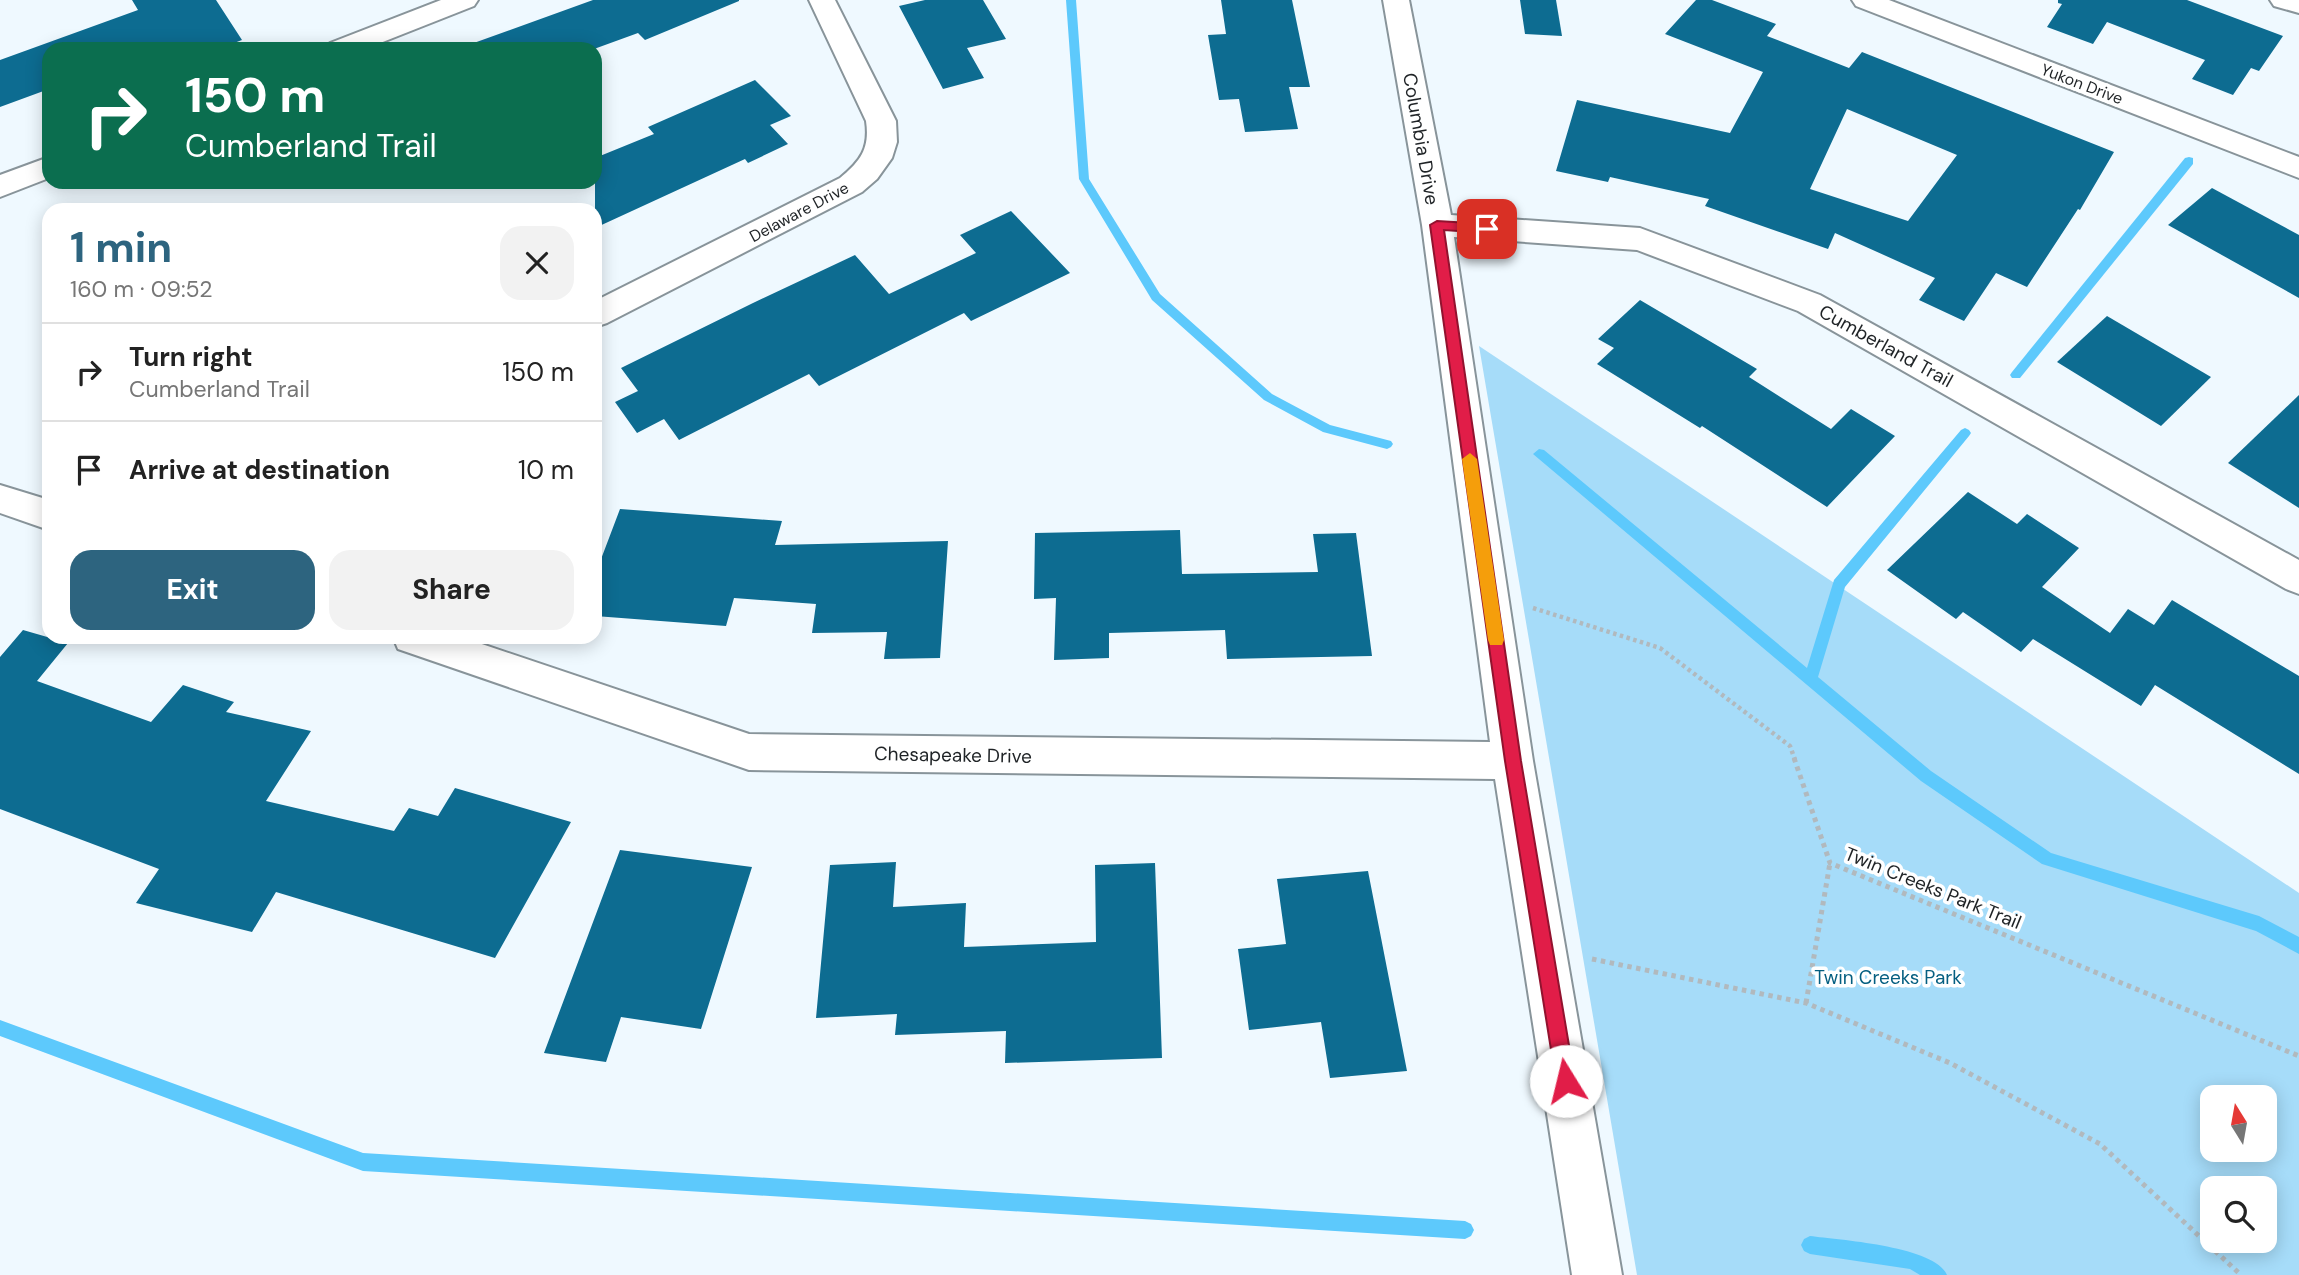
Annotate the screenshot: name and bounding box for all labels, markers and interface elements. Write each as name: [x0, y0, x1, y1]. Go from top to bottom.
street label: Yukon Drive: [2038, 59, 2126, 109]
text: 150 m: [185, 63, 325, 127]
icon: right: [70, 70, 161, 161]
street label: Columbia Drive: [1397, 71, 1445, 207]
text: Cumberland Trail: [185, 125, 437, 167]
street label: Delaware Drive: [746, 177, 852, 247]
pin: [1457, 199, 1517, 259]
icon: arrive: [1468, 210, 1506, 248]
text: 1 min: [70, 220, 172, 275]
button: close: [500, 226, 574, 300]
text: 160 m · 09:52: [70, 274, 212, 304]
street label: Cumberland Trail: [1815, 299, 1957, 393]
text: Turn right: [129, 340, 253, 374]
icon: right: [70, 353, 108, 391]
text: 150 m: [502, 355, 574, 389]
text: Cumberland Trail: [129, 374, 310, 404]
icon: arrive: [70, 451, 108, 489]
text: Arrive at destination: [129, 453, 390, 487]
text: 10 m: [518, 453, 574, 487]
button: Exit: [70, 550, 315, 630]
button: Share: [329, 550, 574, 630]
street label: Chesapeake Drive: [874, 741, 1032, 769]
street label: Twin Creeks Park Trail: [1841, 841, 2025, 935]
park label: Twin Creeks Park: [1814, 965, 1962, 990]
position arrow: [1529, 1044, 1603, 1118]
north arrow: [2200, 1085, 2277, 1162]
map controls: [2200, 1085, 2277, 1253]
button: search: [2200, 1176, 2277, 1253]

